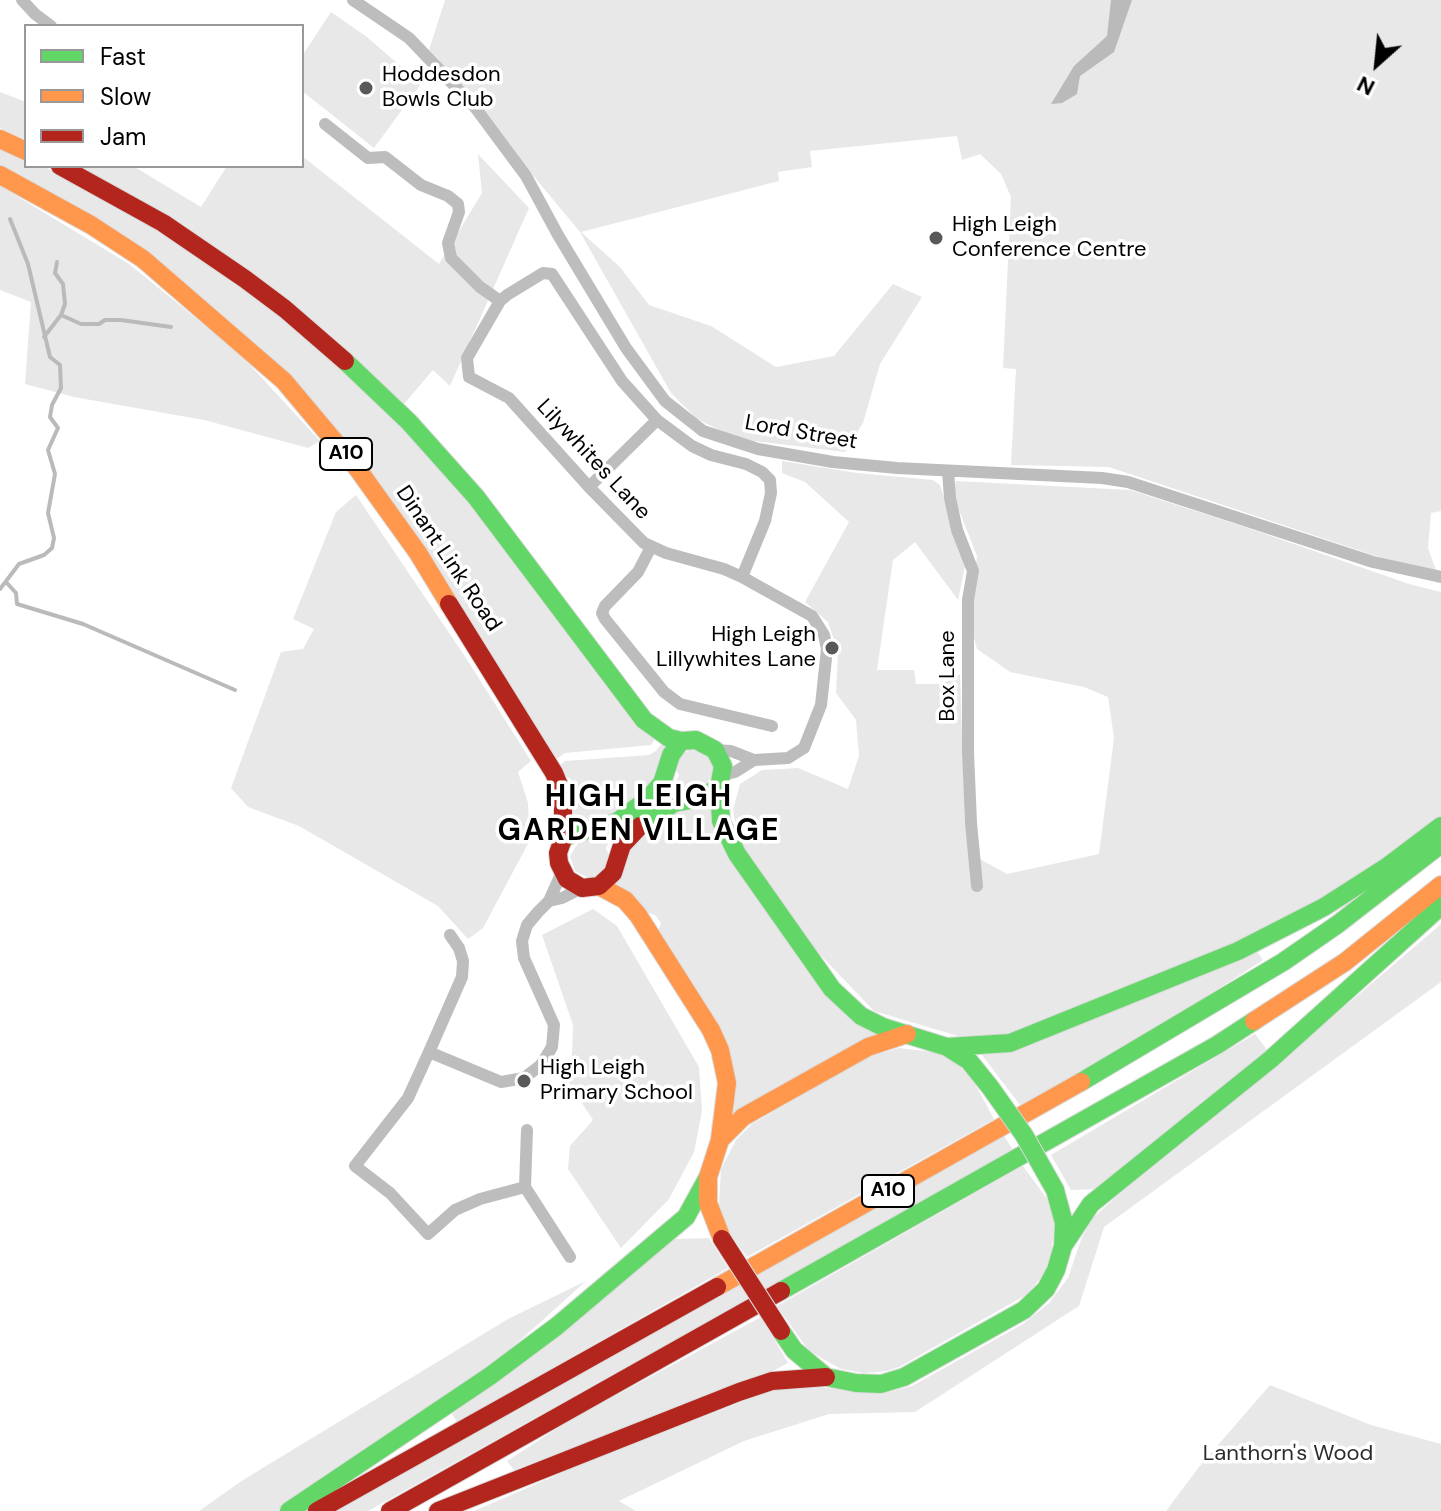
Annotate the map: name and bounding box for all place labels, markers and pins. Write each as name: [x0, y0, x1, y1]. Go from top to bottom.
place label: Hoddesdon Bowls Club: [382, 62, 501, 114]
marker: Hoddesdon Bowls Club: [357, 79, 375, 97]
place label: High Leigh Conference Centre: [952, 212, 1147, 264]
marker: High Leigh Conference Centre: [927, 229, 945, 247]
place label: High Leigh Lillywhites Lane: [656, 622, 816, 674]
marker: High Leigh Lillywhites Lane: [823, 639, 841, 657]
place label: High Leigh Primary School: [540, 1055, 693, 1106]
marker: High Leigh Primary School: [515, 1072, 533, 1090]

